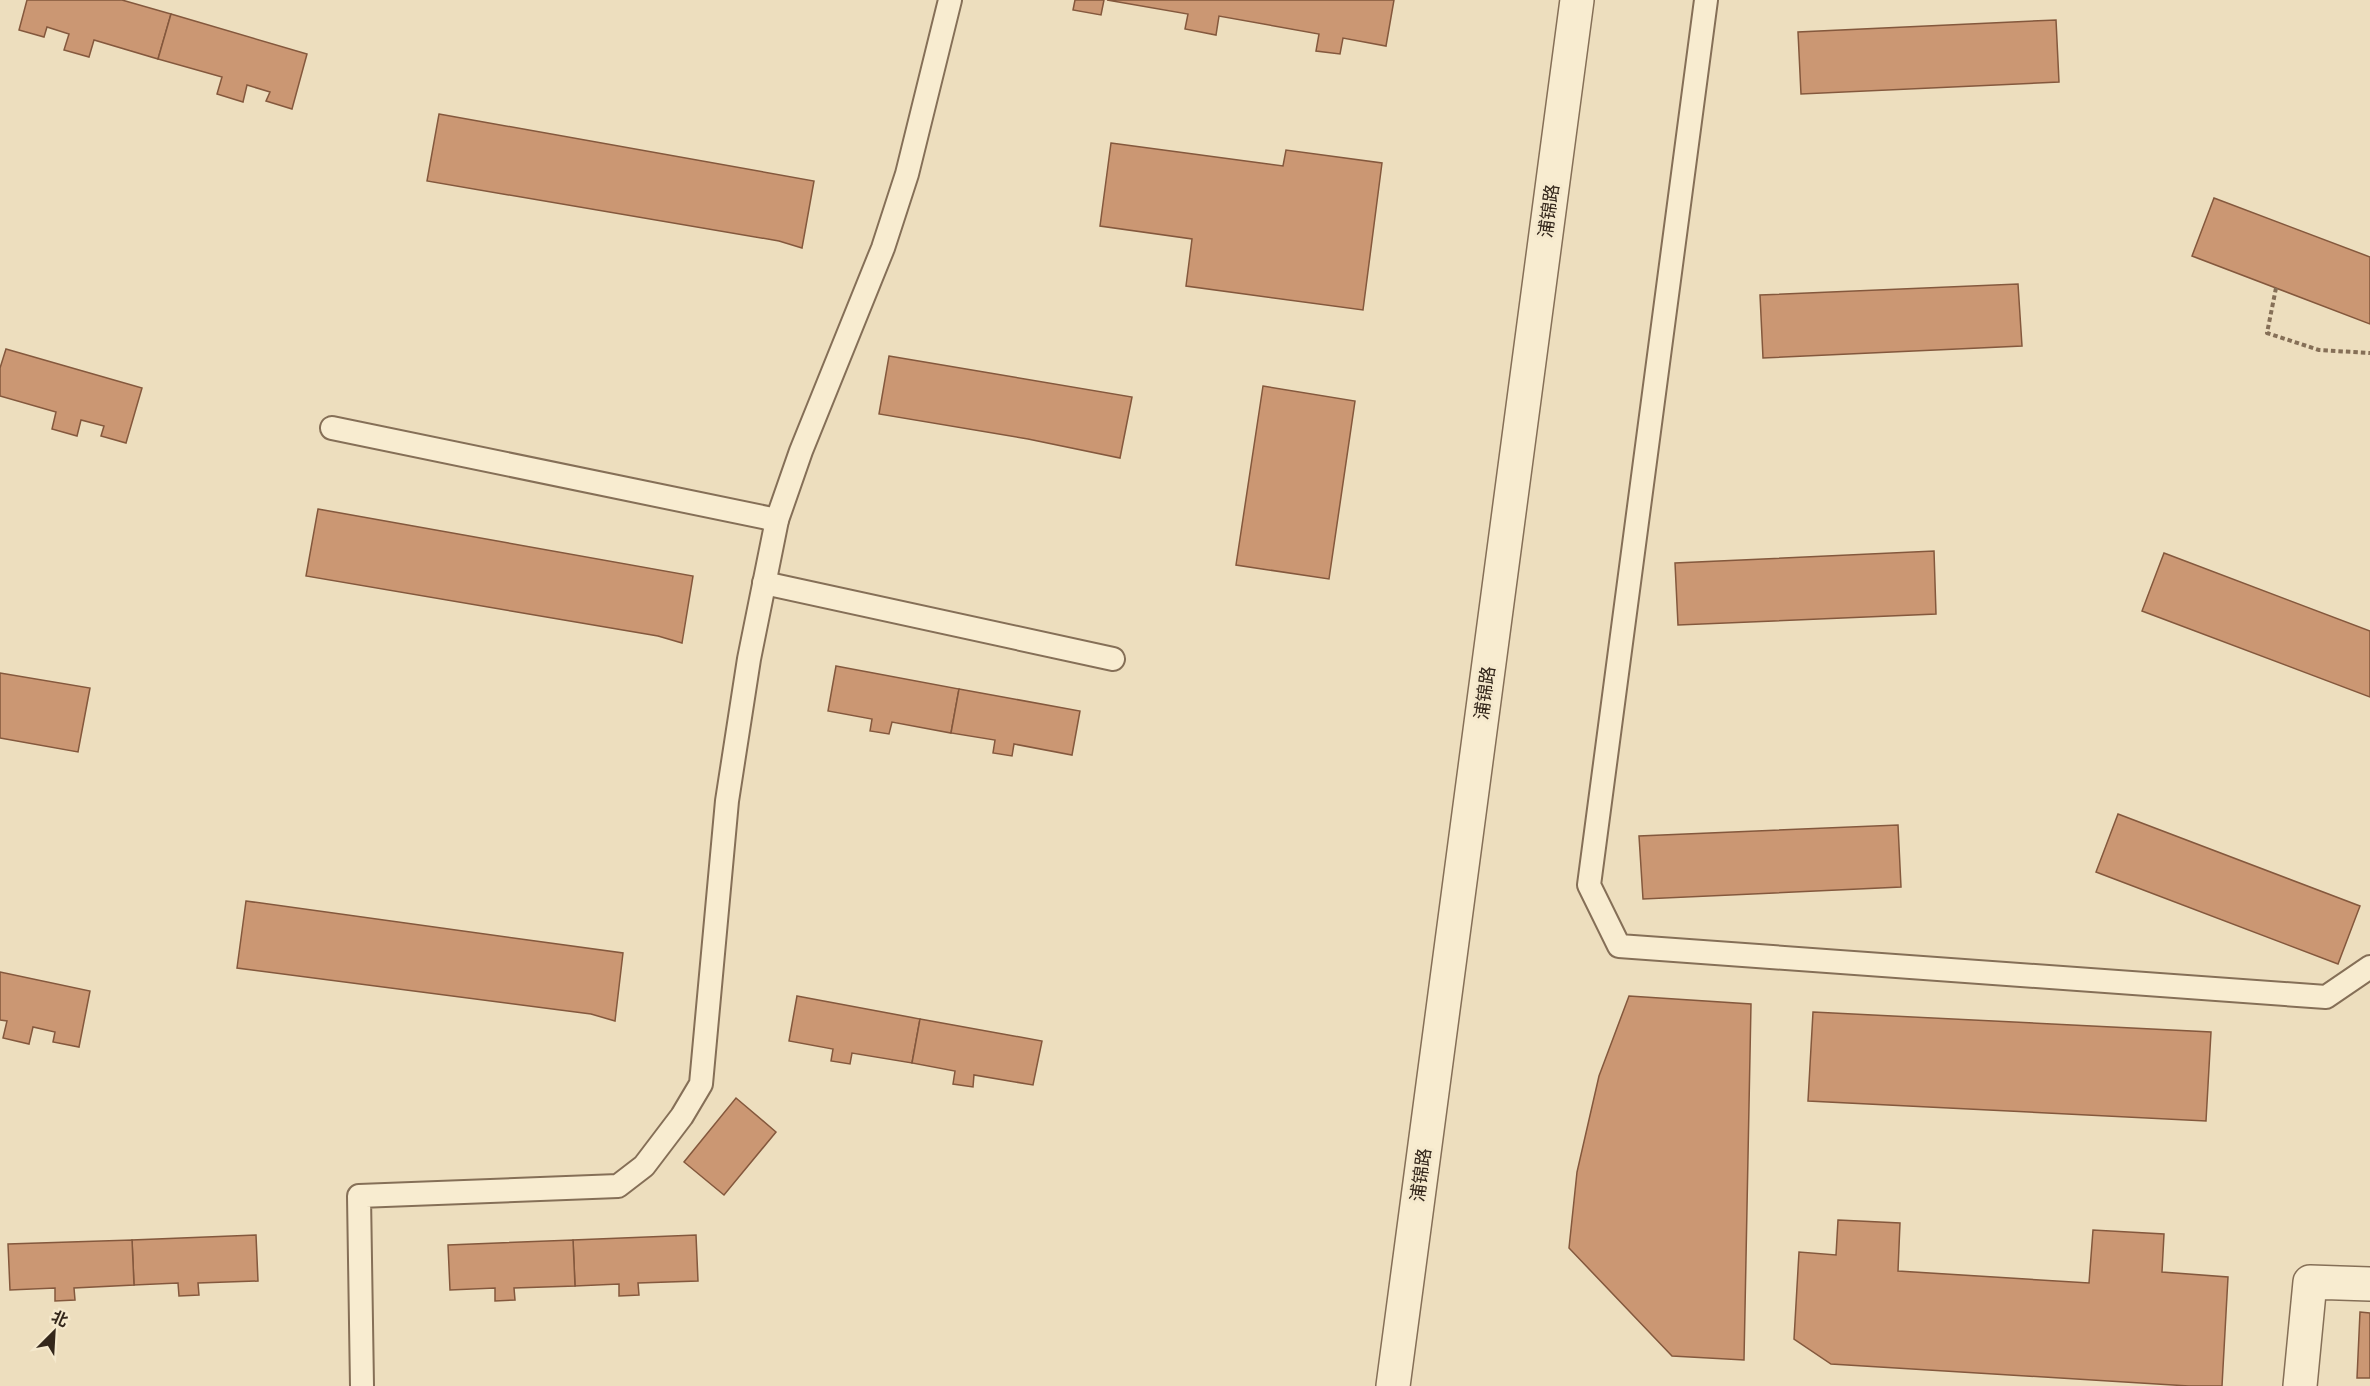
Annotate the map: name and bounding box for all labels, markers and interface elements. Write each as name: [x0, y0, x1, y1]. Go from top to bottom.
street label: 浦锦路: [1530, 182, 1564, 239]
street label: 浦锦路: [1466, 664, 1500, 721]
street label: 浦锦路: [1402, 1146, 1436, 1203]
north arrow: [24, 1302, 84, 1362]
text: 北: [48, 1303, 73, 1332]

